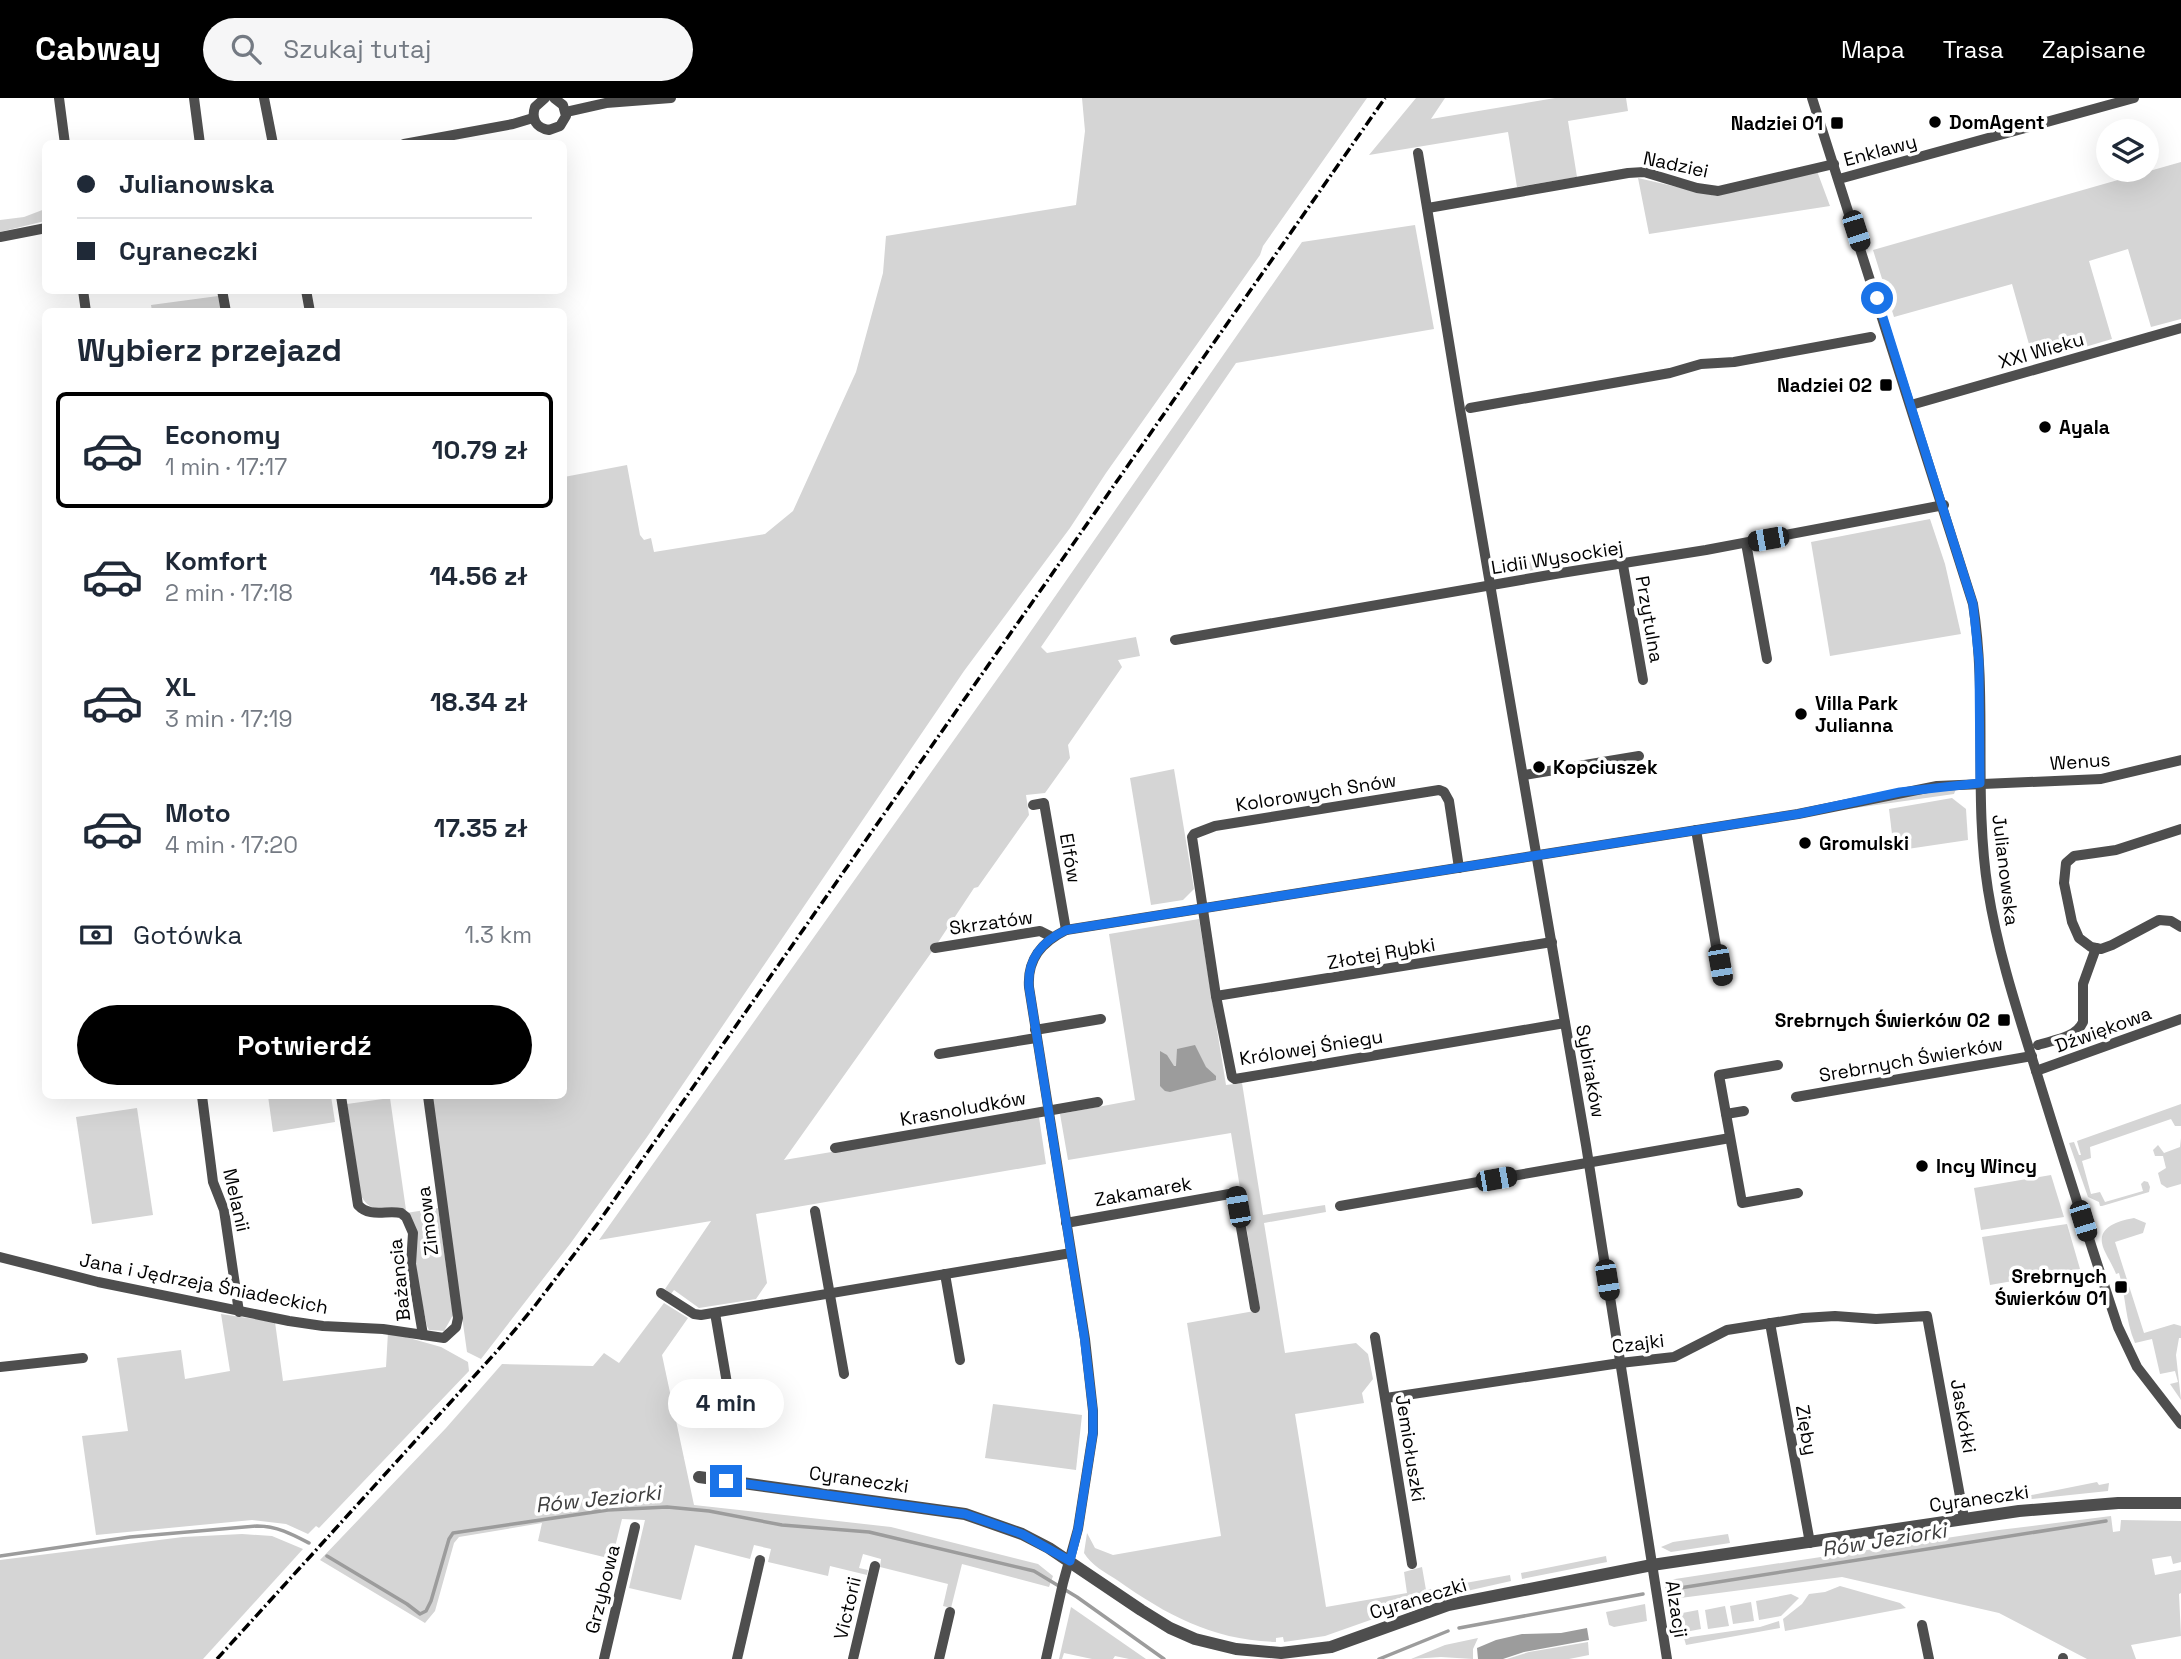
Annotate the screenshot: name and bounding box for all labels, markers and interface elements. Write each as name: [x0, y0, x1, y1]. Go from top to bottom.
search box: [203, 18, 693, 81]
text: Cabway: [35, 28, 161, 70]
icon: search: [227, 30, 265, 68]
text: Szukaj tutaj: [283, 32, 431, 66]
text: Mapa: [1841, 34, 1905, 65]
text: Trasa: [1943, 34, 2004, 65]
text: Zapisane: [2042, 34, 2146, 65]
place label: DomAgent: [1949, 110, 2045, 135]
place label: Nadziei 01: [1731, 111, 1823, 136]
marker: DomAgent: [1927, 114, 1943, 130]
marker: Nadziei 01: [1829, 115, 1845, 131]
map controls: [2096, 119, 2159, 182]
button: layers: [2096, 119, 2159, 182]
street label: Enklawy: [1841, 129, 1919, 172]
street label: Nadziei: [1641, 145, 1711, 184]
text: Julianowska: [119, 167, 274, 201]
car: [1840, 208, 1873, 254]
text: Cyraneczki: [119, 234, 258, 268]
route start: [1861, 282, 1893, 314]
street label: XXI Wieku: [1995, 326, 2087, 375]
text: Wybierz przejazd: [77, 330, 342, 370]
place label: Nadziei 02: [1777, 373, 1872, 398]
marker: Nadziei 02: [1878, 377, 1894, 393]
place label: Ayala: [2059, 415, 2110, 440]
text: Economy: [165, 418, 281, 452]
icon: car: [81, 419, 144, 482]
marker: Ayala: [2037, 419, 2053, 435]
text: 10.79 zł: [432, 433, 528, 467]
text: 1 min · 17:17: [165, 452, 287, 482]
car: [1746, 525, 1791, 553]
street label: Lidii Wysockiej: [1489, 535, 1625, 580]
text: Komfort: [165, 544, 268, 578]
icon: car: [81, 545, 144, 608]
text: 14.56 zł: [430, 559, 528, 593]
street label: Przytulna: [1630, 574, 1669, 665]
text: 2 min · 17:18: [165, 578, 293, 608]
text: XL: [165, 670, 196, 704]
icon: car: [81, 671, 144, 734]
text: 18.34 zł: [430, 685, 528, 719]
place label: Villa Park Julianna: [1815, 691, 1899, 738]
text: 3 min · 17:19: [165, 704, 293, 734]
marker: Villa Park Julianna: [1793, 706, 1809, 722]
street label: Wenus: [2049, 747, 2111, 776]
place label: Kopciuszek: [1553, 755, 1658, 780]
marker: Kopciuszek: [1531, 759, 1547, 775]
street label: Kolorowych Snów: [1234, 767, 1398, 818]
text: Moto: [165, 796, 231, 830]
icon: car: [81, 797, 144, 860]
text: 17.35 zł: [434, 811, 528, 845]
street label: Julianowska: [1986, 813, 2025, 927]
text: 4 min · 17:20: [165, 830, 298, 860]
street label: Elfów: [1054, 831, 1087, 885]
place label: Gromulski: [1819, 831, 1909, 856]
marker: Gromulski: [1797, 835, 1813, 851]
street label: Skrzatów: [948, 904, 1035, 941]
icon: cash: [77, 916, 115, 954]
text: Gotówka: [133, 918, 243, 952]
text: 1.3 km: [465, 920, 532, 950]
street label: Złotej Rybki: [1325, 932, 1437, 975]
car: [1707, 942, 1734, 988]
street label: Dźwiękowa: [2051, 1000, 2155, 1058]
button: Potwierdź: [77, 1005, 532, 1085]
place label: Srebrnych Świerków 02: [1775, 1008, 1990, 1033]
marker: Srebrnych Świerków 02: [1996, 1012, 2012, 1028]
street label: Sybiraków: [1570, 1022, 1611, 1120]
street label: Królowej Śniegu: [1237, 1024, 1385, 1071]
street label: Srebrnych Świerków: [1817, 1031, 2005, 1088]
street label: Krasnoludków: [898, 1085, 1028, 1132]
place label: Incy Wincy: [1936, 1154, 2037, 1179]
marker: Incy Wincy: [1914, 1158, 1930, 1174]
car: [1474, 1165, 1519, 1193]
street label: Melanii: [217, 1166, 256, 1234]
street label: Zakamarek: [1092, 1171, 1194, 1212]
car: [1225, 1184, 1252, 1230]
street label: Zimowa: [411, 1185, 444, 1257]
car: [2067, 1198, 2100, 1244]
street label: Bażancia: [383, 1237, 416, 1322]
street label: Jana i Jędrzeja Śniadeckich: [77, 1247, 330, 1320]
car: [1594, 1258, 1621, 1302]
place label: Srebrnych Świerków 01: [1995, 1264, 2107, 1311]
marker: Srebrnych Świerków 01: [2113, 1279, 2129, 1295]
street label: Czajki: [1610, 1328, 1666, 1359]
street label: Jaskółki: [1945, 1377, 1982, 1455]
callout: 4 min: [668, 1380, 784, 1428]
text: 4 min: [696, 1388, 756, 1418]
street label: Jemiołuszki: [1390, 1393, 1431, 1503]
street label: Zięby: [1790, 1403, 1823, 1457]
street label: Cyraneczki: [808, 1460, 910, 1499]
route end: [710, 1465, 742, 1497]
water label: Rów Jeziorki: [534, 1478, 665, 1518]
street label: Cyraneczki: [1928, 1479, 2030, 1518]
water label: Rów Jeziorki: [1820, 1516, 1951, 1563]
street label: Grzybowa: [579, 1542, 626, 1636]
street label: Cyraneczki: [1367, 1572, 1470, 1625]
street label: Victorii: [828, 1574, 867, 1642]
street label: Alzacji: [1660, 1579, 1693, 1640]

